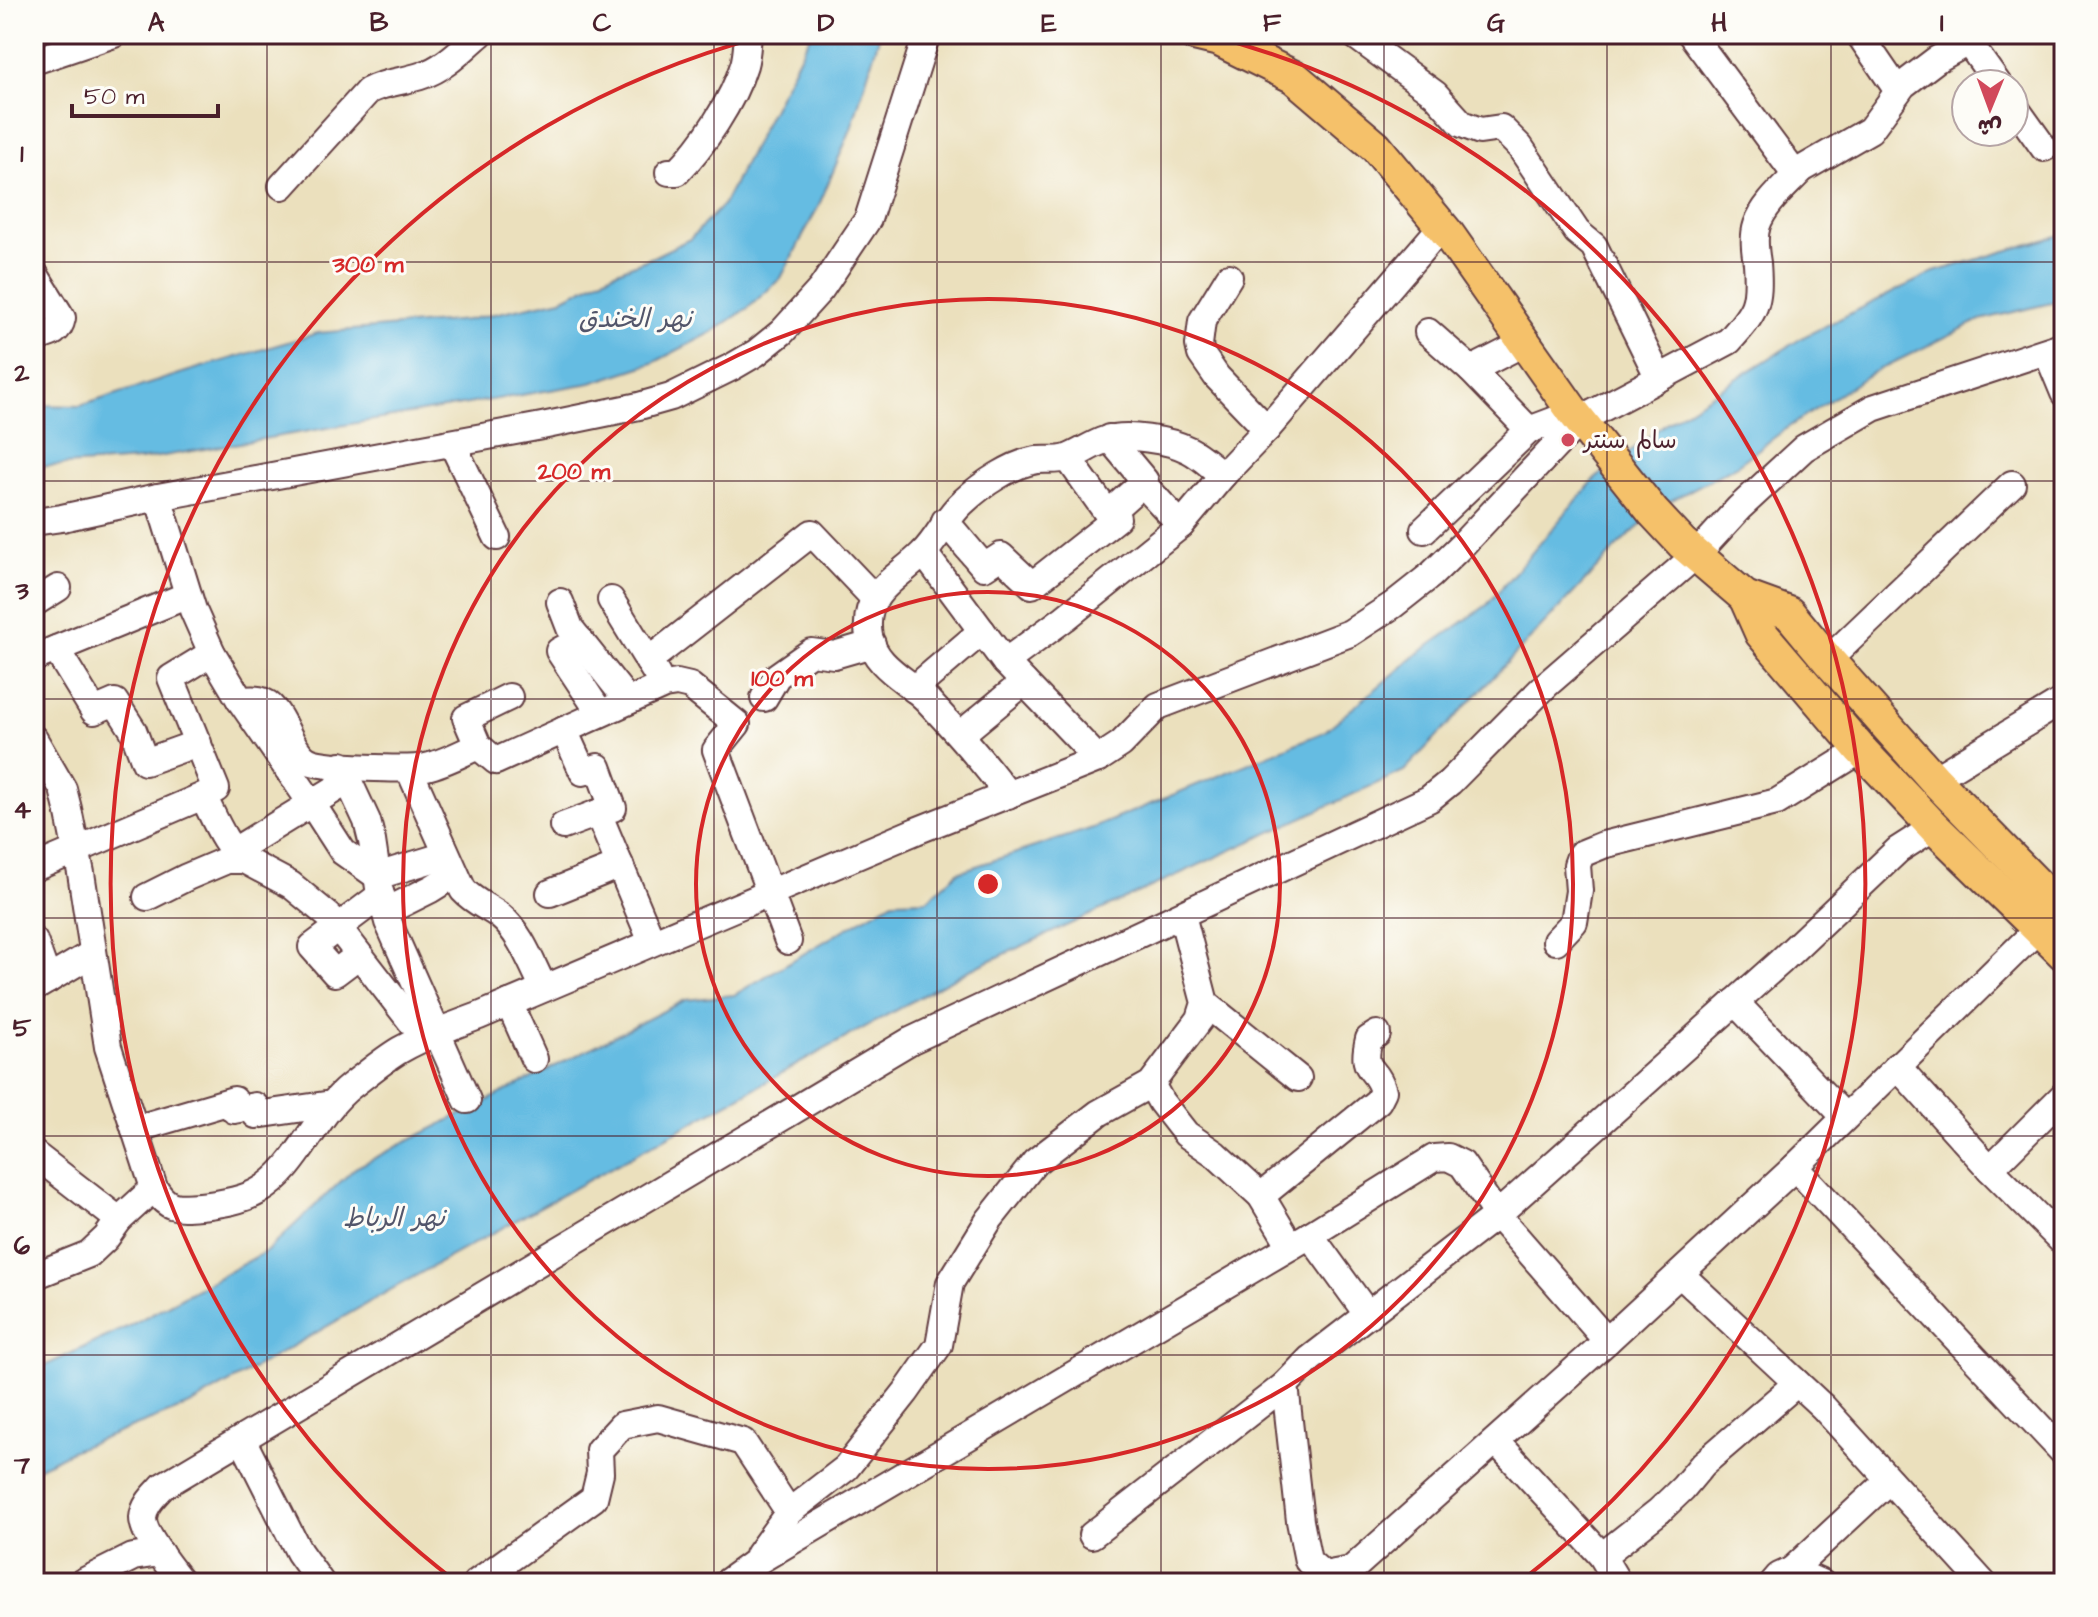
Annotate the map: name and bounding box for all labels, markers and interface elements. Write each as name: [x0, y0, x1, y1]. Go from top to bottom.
text: A: [148, 5, 165, 41]
text: B: [370, 5, 389, 41]
text: C: [593, 5, 612, 41]
text: D: [818, 5, 835, 41]
text: E: [1041, 5, 1057, 41]
text: F: [1263, 5, 1282, 41]
text: G: [1487, 5, 1505, 41]
text: H: [1711, 5, 1727, 41]
text: I: [1940, 5, 1944, 41]
scale bar: [72, 68, 218, 118]
north arrow: [1950, 68, 2030, 148]
text: 50 m: [84, 80, 145, 114]
text: ش: [1977, 111, 2002, 142]
text: 1: [20, 136, 24, 172]
text: 300 m: [332, 248, 404, 282]
water label: نهر الخندق: [578, 301, 695, 337]
text: 2: [14, 355, 30, 391]
place label: سالم سنتر: [1582, 424, 1677, 458]
marker: سالم سنتر: [1559, 431, 1577, 449]
text: 200 m: [537, 455, 610, 489]
text: 3: [14, 573, 29, 609]
text: 100 m: [751, 662, 813, 696]
text: 4: [13, 792, 31, 828]
centre of rings: [974, 870, 1002, 898]
text: 5: [13, 1010, 32, 1046]
water label: نهر الرباط: [343, 1200, 448, 1236]
text: 6: [14, 1228, 31, 1264]
text: 7: [13, 1447, 30, 1483]

